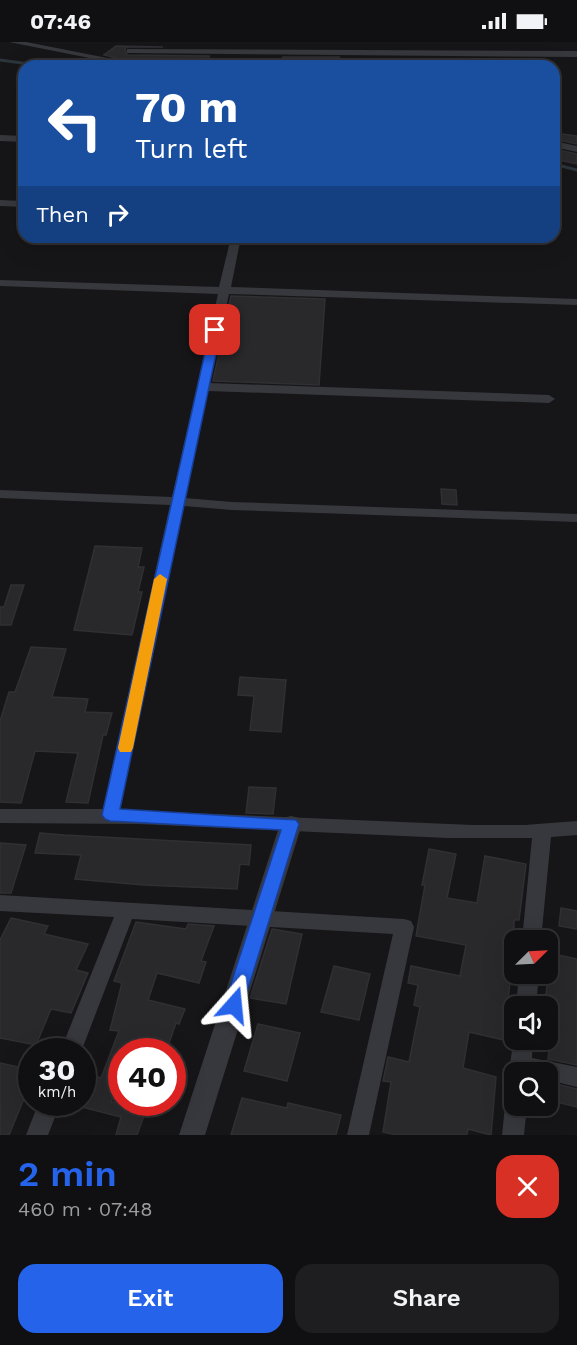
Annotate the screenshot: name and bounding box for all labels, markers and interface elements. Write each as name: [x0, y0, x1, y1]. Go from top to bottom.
text: 07:46: [30, 9, 91, 34]
text: 70 m: [135, 83, 238, 132]
icon: left: [36, 84, 114, 162]
text: Turn left: [135, 133, 247, 165]
icon: right: [101, 198, 134, 231]
text: Then: [36, 202, 89, 227]
pin: [189, 304, 240, 355]
icon: arrive: [198, 313, 231, 346]
north arrow: [504, 930, 558, 984]
map controls: [504, 930, 558, 1116]
position arrow: [202, 973, 266, 1037]
button: sound: [504, 996, 558, 1050]
speed limit sign: 40: [108, 1038, 186, 1116]
text: 30: [38, 1052, 76, 1087]
button: search: [504, 1062, 558, 1116]
text: km/h: [38, 1083, 76, 1101]
text: 2 min: [18, 1153, 117, 1195]
button: close: [496, 1155, 559, 1218]
text: 460 m · 07:48: [18, 1197, 153, 1221]
button: Exit: [18, 1264, 283, 1333]
button: Share: [295, 1264, 559, 1333]

